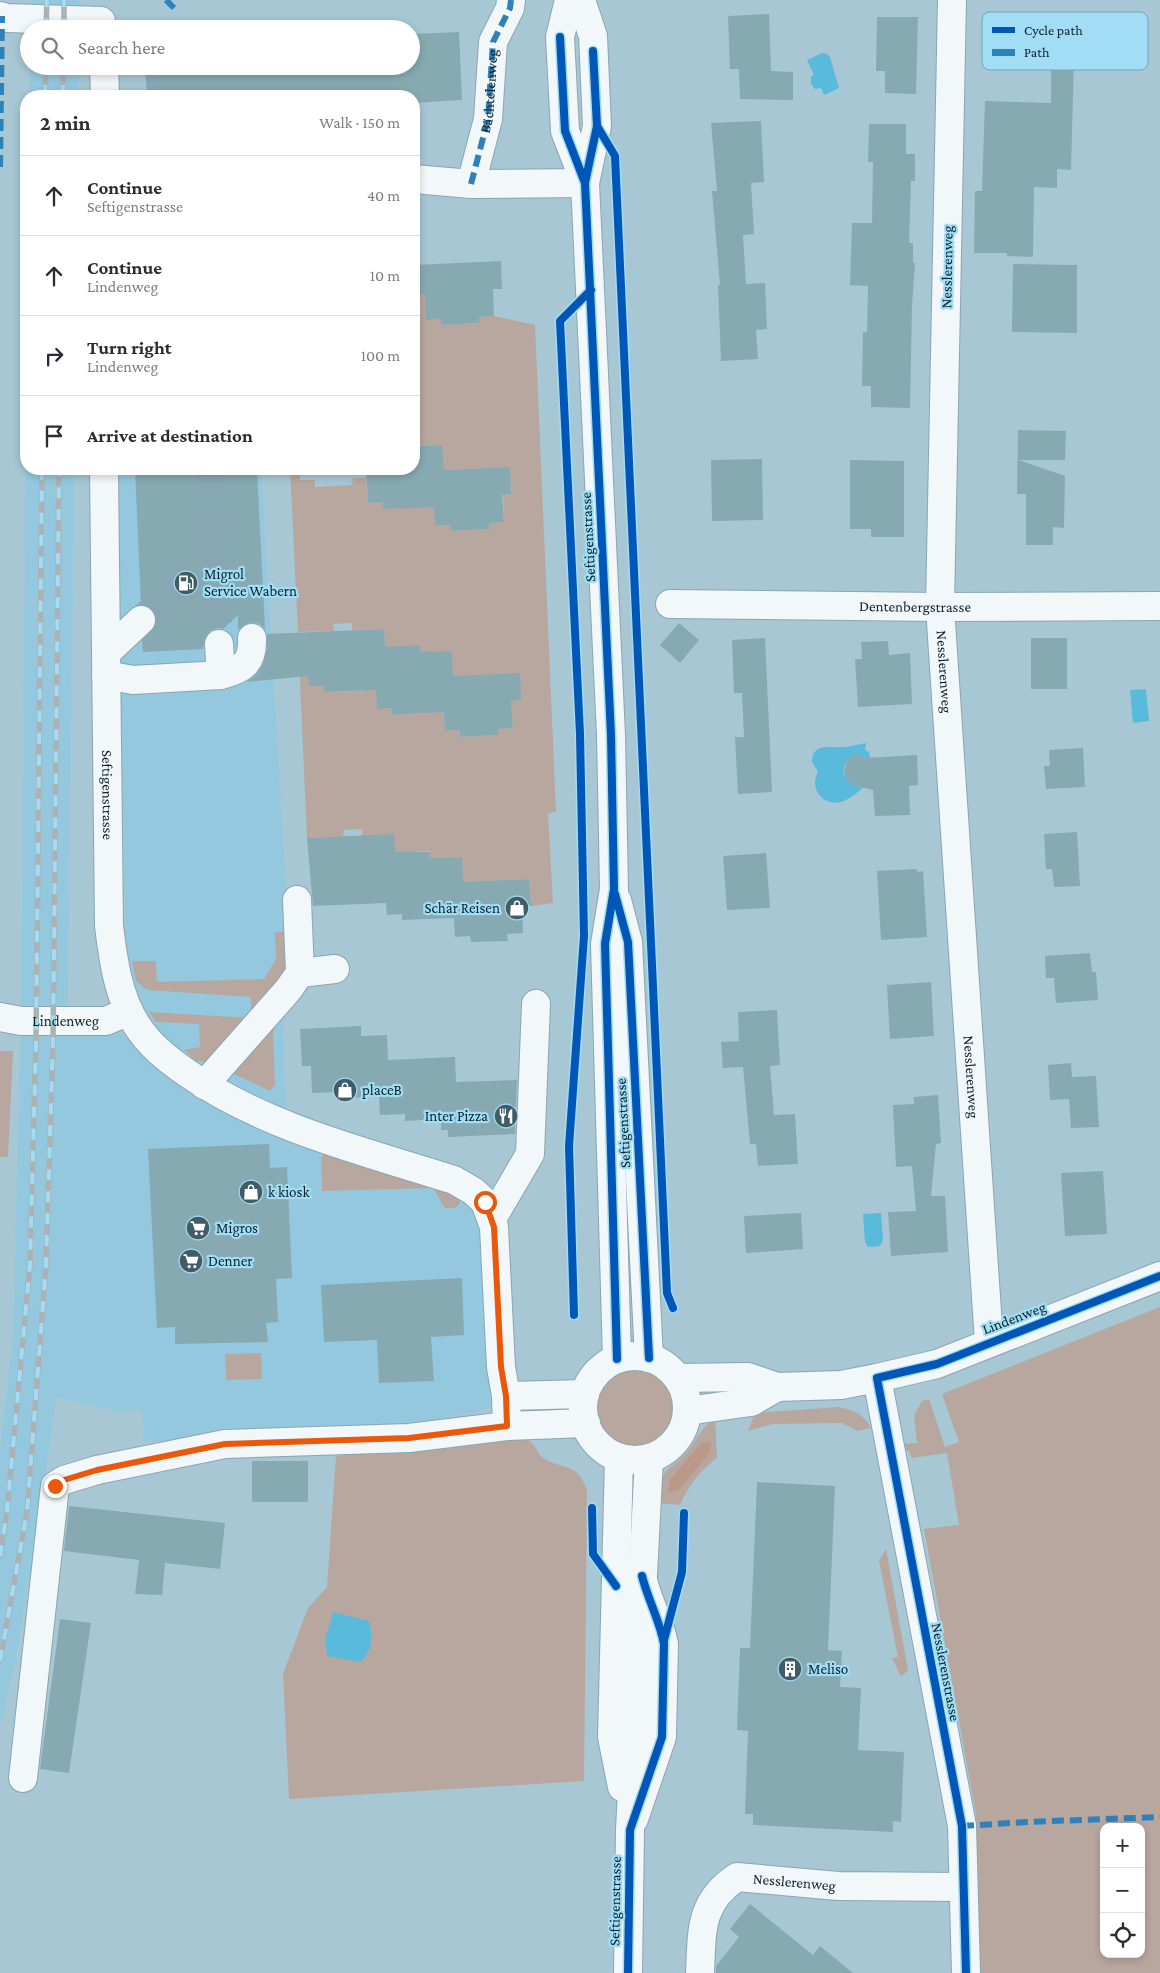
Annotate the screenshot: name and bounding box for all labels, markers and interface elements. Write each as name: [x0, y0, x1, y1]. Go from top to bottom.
legend: [982, 12, 1148, 70]
search box: [20, 20, 420, 75]
text: Cycle path: [1024, 22, 1083, 38]
icon: search: [38, 34, 66, 62]
text: Search here: [78, 37, 165, 58]
text: Path: [1024, 44, 1050, 60]
street label: Bächtelenweg: [477, 49, 502, 135]
text: 2 min: [40, 111, 91, 135]
text: Walk · 150 m: [319, 114, 400, 131]
text: Continue: [87, 177, 162, 198]
icon: ahead: [40, 182, 68, 210]
text: 40 m: [367, 187, 400, 204]
text: Seftigenstrasse: [87, 198, 183, 215]
street label: Nesslerenweg: [938, 225, 957, 309]
text: Continue: [87, 257, 162, 278]
icon: ahead: [40, 262, 68, 290]
text: 10 m: [370, 267, 400, 284]
text: Lindenweg: [87, 278, 158, 295]
text: Turn right: [87, 337, 172, 358]
icon: right: [40, 342, 68, 370]
text: 100 m: [361, 347, 400, 364]
text: Lindenweg: [87, 358, 158, 375]
icon: arrive: [40, 422, 68, 450]
text: Arrive at destination: [87, 425, 253, 446]
street label: Seftigenstrasse: [578, 491, 599, 582]
place label: Migrol Service Wabern: [204, 566, 297, 599]
fuel station icon: Migrol Service Wabern: [173, 570, 199, 596]
street label: Dentenbergstrasse: [859, 598, 971, 616]
street label: Nesslerenweg: [934, 630, 955, 714]
street label: Seftigenstrasse: [98, 750, 116, 841]
shop icon: Schär Reisen: [504, 895, 530, 921]
place label: Schär Reisen: [425, 900, 500, 916]
street label: Lindenweg: [32, 1013, 99, 1030]
street label: Nesslerenweg: [961, 1035, 982, 1119]
shop icon: placeB: [332, 1077, 358, 1103]
street label: Seftigenstrasse: [613, 1077, 634, 1168]
place label: placeB: [362, 1082, 402, 1099]
restaurant icon: Inter Pizza: [493, 1103, 519, 1129]
place label: Inter Pizza: [425, 1108, 488, 1124]
shop icon: k kiosk: [238, 1179, 264, 1205]
place label: k kiosk: [268, 1184, 310, 1200]
route start: [474, 1191, 497, 1214]
supermarket icon: Migros: [185, 1215, 211, 1241]
place label: Migros: [216, 1220, 258, 1237]
supermarket icon: Denner: [178, 1248, 204, 1274]
place label: Denner: [208, 1253, 253, 1269]
street label: Lindenweg: [980, 1299, 1048, 1338]
route end: [44, 1475, 67, 1498]
street label: Nesslerenstrasse: [929, 1622, 963, 1723]
building icon: Meliso: [777, 1656, 803, 1682]
place label: Meliso: [808, 1661, 848, 1677]
map controls: [1100, 1823, 1145, 1958]
button: +: [1100, 1823, 1145, 1868]
street label: Seftigenstrasse: [606, 1855, 625, 1946]
button: −: [1100, 1868, 1145, 1913]
street label: Nesslerenweg: [752, 1870, 836, 1895]
button: locate: [1100, 1913, 1145, 1958]

